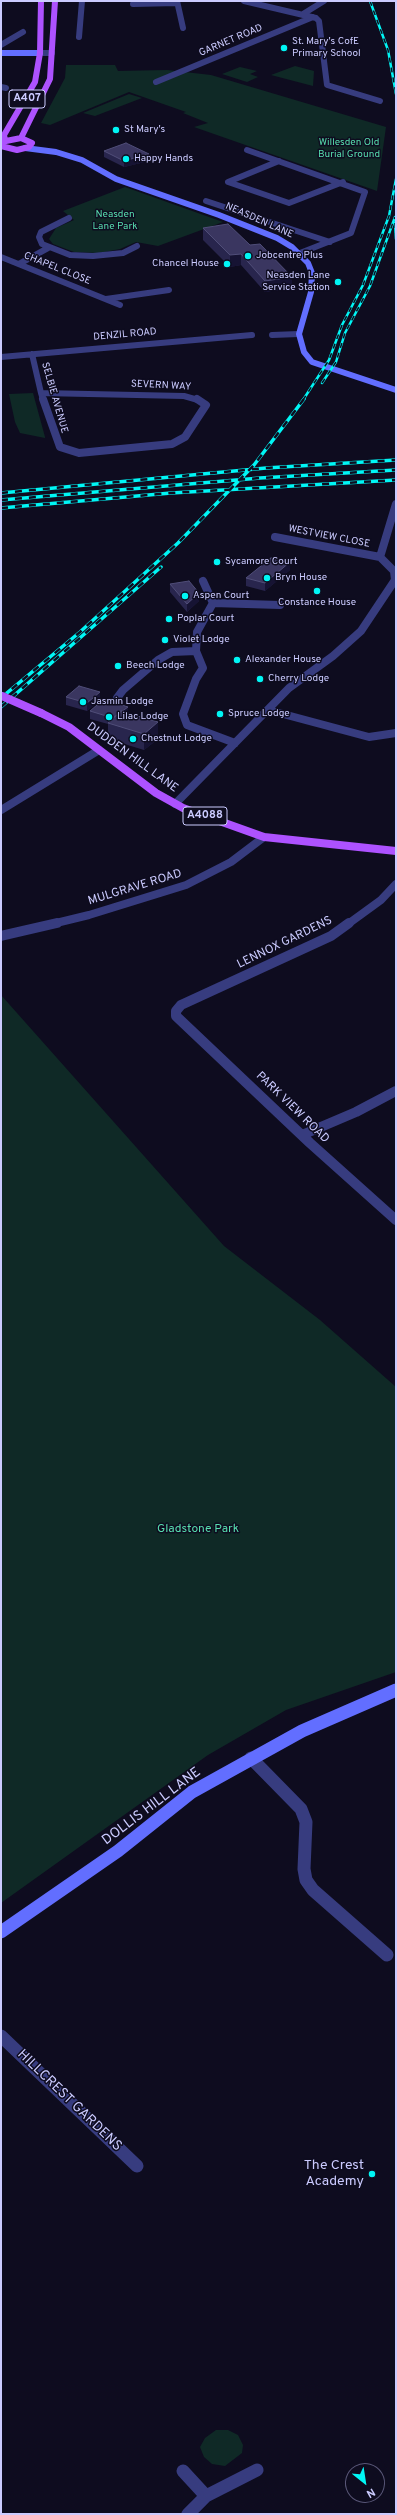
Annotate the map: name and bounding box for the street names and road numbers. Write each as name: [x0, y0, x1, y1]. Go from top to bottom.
street label: GARNET ROAD: [197, 22, 265, 60]
road number: A407: [9, 90, 45, 108]
street label: NEASDEN LANE: [223, 201, 295, 241]
street label: CHAPEL CLOSE: [22, 250, 92, 288]
street label: DENZIL ROAD: [93, 326, 157, 344]
street label: SELBIE AVENUE: [38, 361, 70, 435]
street label: SEVERN WAY: [131, 378, 191, 394]
street label: WESTVIEW CLOSE: [287, 523, 371, 551]
street label: DUDDEN HILL LANE: [83, 720, 181, 796]
road number: A4088: [183, 807, 227, 825]
street label: MULGRAVE ROAD: [86, 867, 184, 909]
street label: LENNOX GARDENS: [235, 914, 335, 972]
street label: PARK VIEW ROAD: [252, 1069, 332, 1147]
street label: DOLLIS HILL LANE: [99, 1764, 205, 1850]
street label: HILLCREST GARDENS: [13, 2047, 125, 2155]

